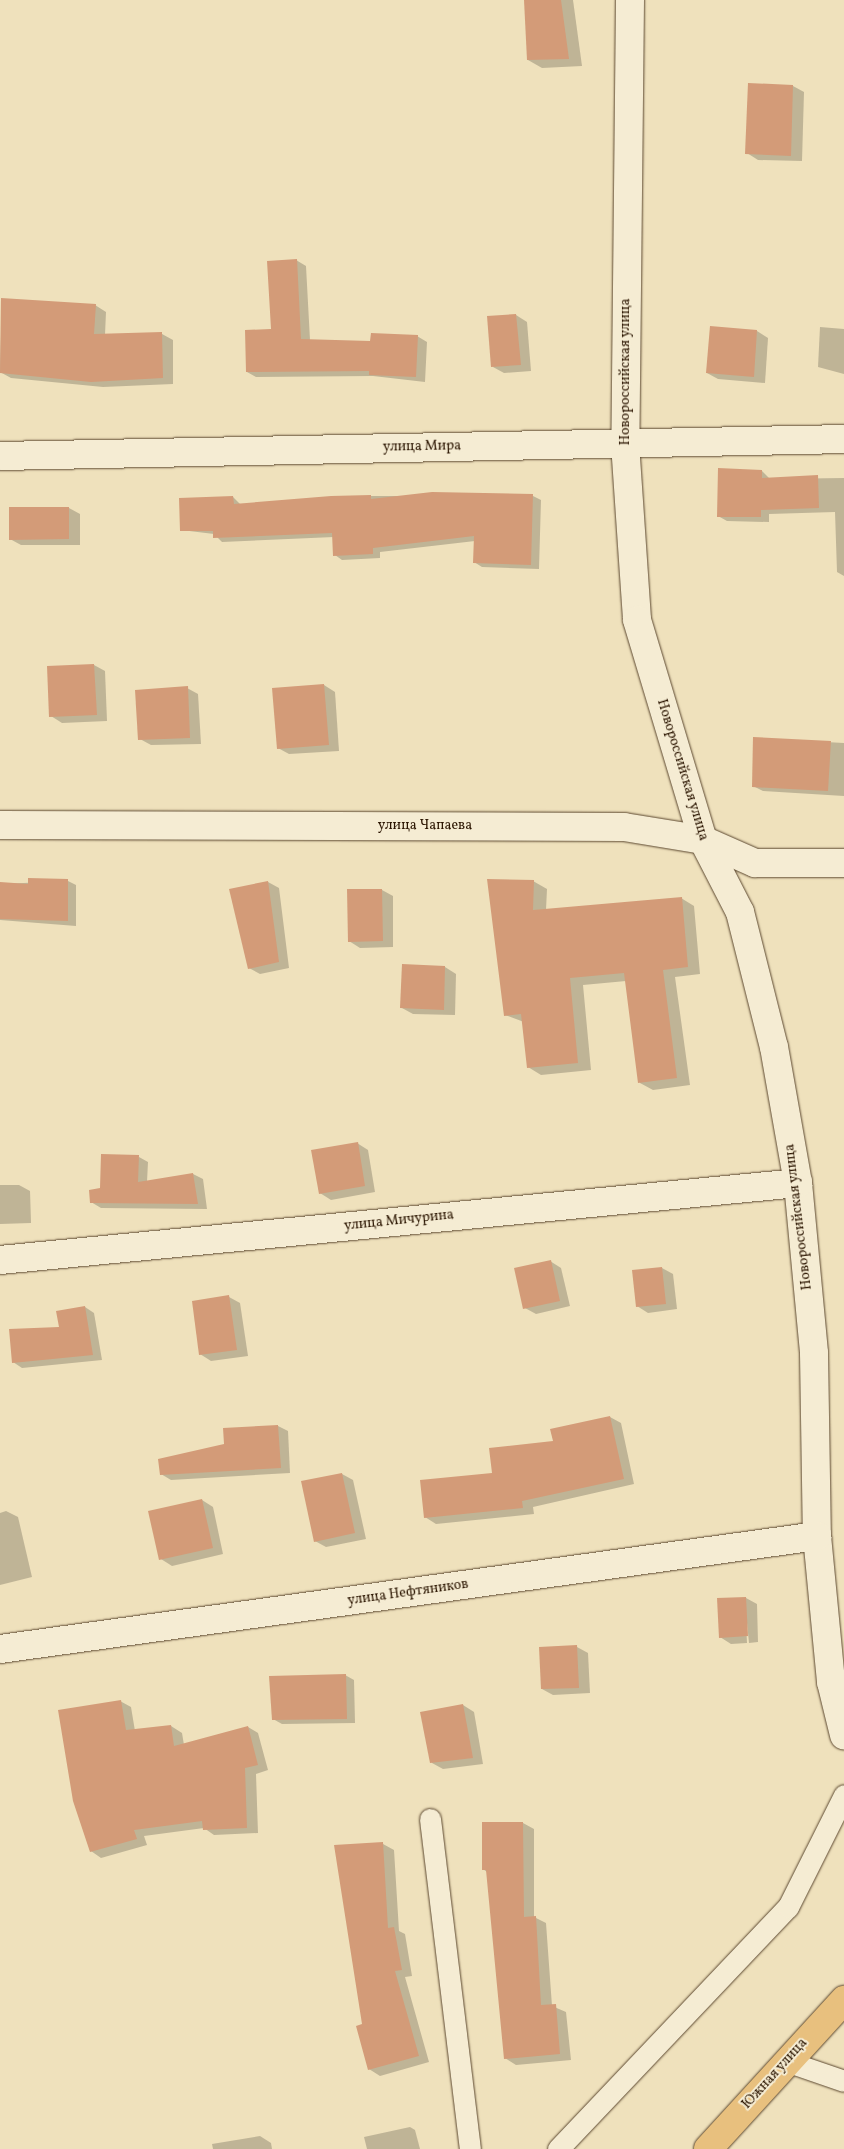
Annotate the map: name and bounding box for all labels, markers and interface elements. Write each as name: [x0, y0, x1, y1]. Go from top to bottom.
street label: Новороссийская улица: [618, 298, 634, 446]
street label: улица Мира: [383, 438, 461, 456]
street label: Новороссийская улица: [652, 697, 712, 843]
street label: улица Чапаева: [378, 818, 472, 834]
street label: Новороссийская улица: [782, 1143, 816, 1291]
street label: улица Мичурина: [343, 1207, 455, 1235]
street label: улица Нефтяников: [347, 1576, 469, 1610]
street label: Южная улица: [739, 2035, 811, 2113]

